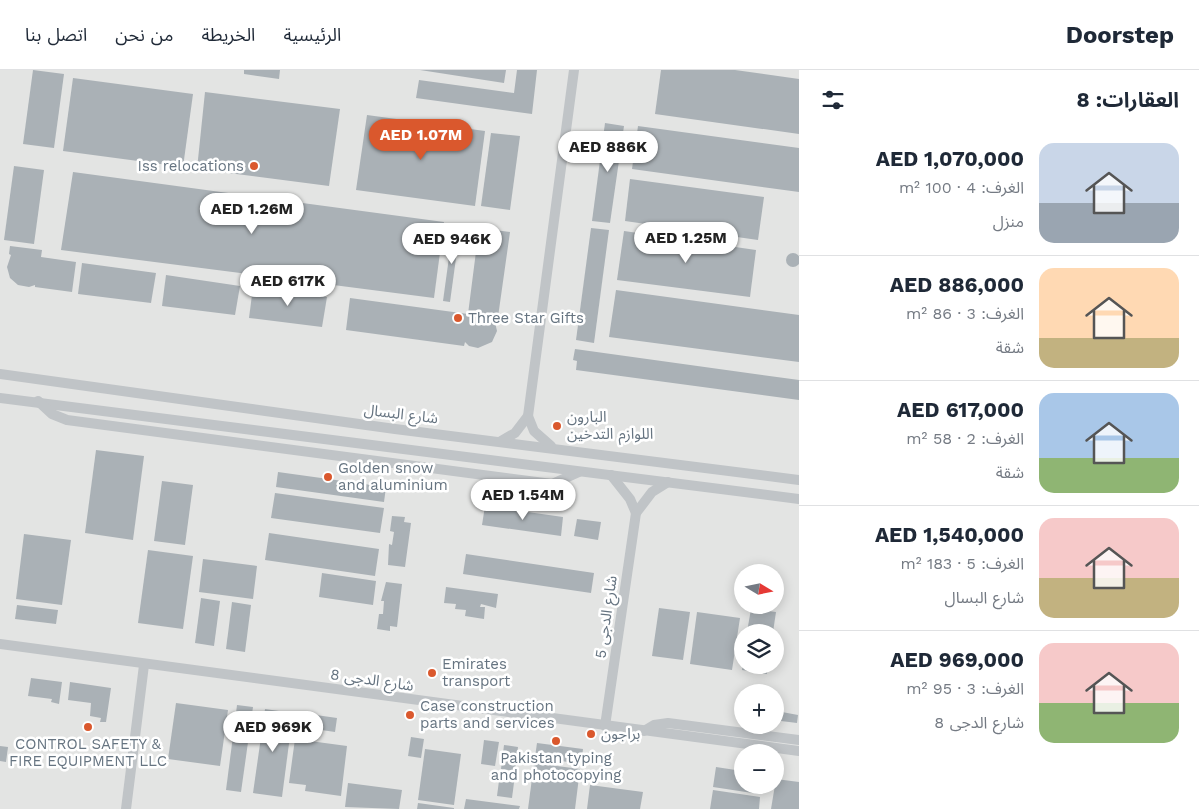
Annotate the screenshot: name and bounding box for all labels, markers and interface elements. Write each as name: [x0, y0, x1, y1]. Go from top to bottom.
text: Doorstep: [1066, 21, 1174, 49]
text: اتصل بنا: [25, 24, 87, 45]
text: من نحن: [115, 24, 173, 45]
text: الخريطة: [201, 24, 255, 45]
text: الرئيسية: [283, 24, 341, 45]
icon: filters: [819, 86, 847, 114]
text: العقارات: 8: [1077, 87, 1179, 112]
pin: AED 1.07M: [364, 118, 478, 161]
text: AED 1.07M: [380, 125, 462, 144]
pin: AED 886K: [556, 131, 660, 173]
text: AED 886K: [569, 137, 647, 156]
text: AED 1,070,000: [876, 146, 1024, 171]
place label: Iss relocations: [138, 157, 244, 175]
marker: Iss relocations: [248, 160, 260, 172]
icon: home: [1079, 163, 1139, 223]
text: الغرف: 4 · 100 m²: [899, 178, 1024, 197]
pin: AED 1.26M: [195, 192, 309, 235]
text: AED 1.26M: [211, 199, 293, 218]
text: منزل: [993, 212, 1024, 231]
pin: AED 946K: [400, 222, 504, 265]
pin: AED 1.25M: [629, 222, 743, 264]
text: AED 1.25M: [645, 228, 727, 247]
text: AED 946K: [413, 229, 491, 248]
pin: AED 617K: [236, 264, 340, 307]
text: AED 617K: [251, 271, 325, 290]
text: AED 886,000: [890, 272, 1024, 297]
icon: home: [1079, 288, 1139, 348]
text: الغرف: 3 · 86 m²: [906, 304, 1024, 323]
place label: Three Star Gifts: [468, 309, 584, 327]
marker: Three Star Gifts: [452, 312, 464, 324]
text: شقة: [996, 338, 1024, 357]
text: AED 617,000: [897, 397, 1024, 422]
street label: شارع البسال: [363, 401, 439, 430]
place label: البارون اللوازم التدخين: [567, 408, 653, 445]
icon: home: [1079, 413, 1139, 473]
marker: البارون اللوازم التدخين: [551, 420, 563, 432]
text: الغرف: 2 · 58 m²: [906, 429, 1024, 448]
place label: Golden snow and aluminium: [338, 459, 448, 494]
text: شقة: [996, 463, 1024, 482]
marker: Golden snow and aluminium: [322, 471, 334, 483]
pin: AED 1.54M: [466, 478, 580, 521]
text: AED 1.54M: [482, 485, 564, 504]
text: AED 1,540,000: [875, 522, 1024, 547]
icon: home: [1079, 538, 1139, 598]
text: الغرف: 5 · 183 m²: [900, 554, 1024, 573]
north arrow: [734, 564, 784, 614]
map controls: [734, 564, 784, 794]
street label: شارع الدجى 5: [591, 574, 624, 660]
text: شارع البسال: [945, 588, 1024, 607]
button: layers: [734, 624, 784, 674]
text: AED 969,000: [890, 647, 1024, 672]
place label: Emirates transport: [442, 655, 511, 690]
icon: home: [1079, 663, 1139, 723]
street label: شارع الدجى 8: [329, 665, 415, 698]
marker: Emirates transport: [426, 667, 438, 679]
text: الغرف: 3 · 95 m²: [906, 679, 1024, 698]
button: +: [734, 684, 784, 734]
place label: Case construction parts and services: [420, 697, 555, 732]
marker: Case construction parts and services: [404, 709, 416, 721]
pin: AED 969K: [221, 710, 325, 753]
text: شارع الدجى 8: [934, 713, 1024, 732]
text: AED 969K: [234, 717, 312, 736]
marker: CONTROL SAFETY & FIRE EQUIPMENT LLC: [82, 721, 94, 733]
place label: براجون: [601, 725, 640, 743]
marker: براجون: [585, 728, 597, 740]
place label: CONTROL SAFETY & FIRE EQUIPMENT LLC: [9, 735, 167, 770]
marker: Pakistan typing and photocopying: [550, 735, 562, 747]
button: −: [734, 744, 784, 794]
place label: Pakistan typing and photocopying: [491, 749, 621, 784]

